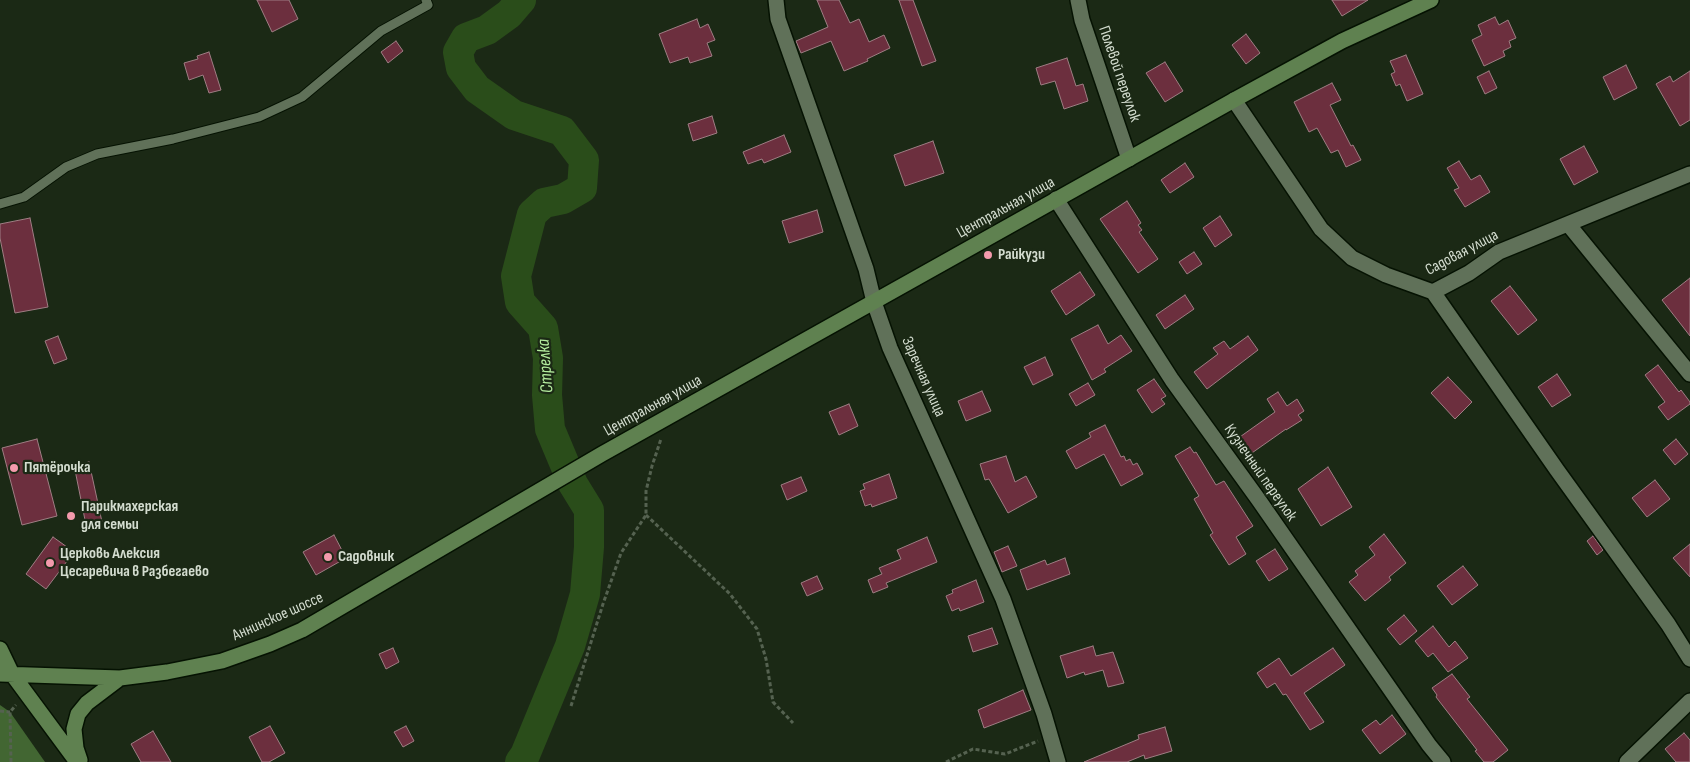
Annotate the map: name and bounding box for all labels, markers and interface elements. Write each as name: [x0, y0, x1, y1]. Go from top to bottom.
street label: Полевой переулок: [1094, 24, 1144, 124]
street label: Центральная улица: [954, 173, 1058, 243]
street label: Садовая улица: [1422, 226, 1502, 280]
place label: Райкузи: [998, 245, 1045, 265]
marker: Райкузи: [982, 249, 994, 261]
street label: Заречная улица: [897, 334, 949, 420]
water label: Стрелка: [533, 338, 559, 394]
street label: Центральная улица: [601, 371, 705, 441]
street label: Кузнечный переулок: [1219, 421, 1301, 525]
place label: Пятёрочка: [24, 458, 91, 478]
marker: Пятёрочка: [8, 462, 20, 474]
place label: Парикмахерская для семьи: [81, 497, 178, 535]
marker: Парикмахерская для семьи: [65, 510, 77, 522]
place label: Церковь Алексия Цесаревича в Разбегаево: [60, 544, 209, 582]
place label: Садовник: [338, 547, 394, 567]
marker: Садовник: [322, 551, 334, 563]
marker: Церковь Алексия Цесаревича в Разбегаево: [44, 557, 56, 569]
street label: Аннинское шоссе: [229, 588, 327, 646]

